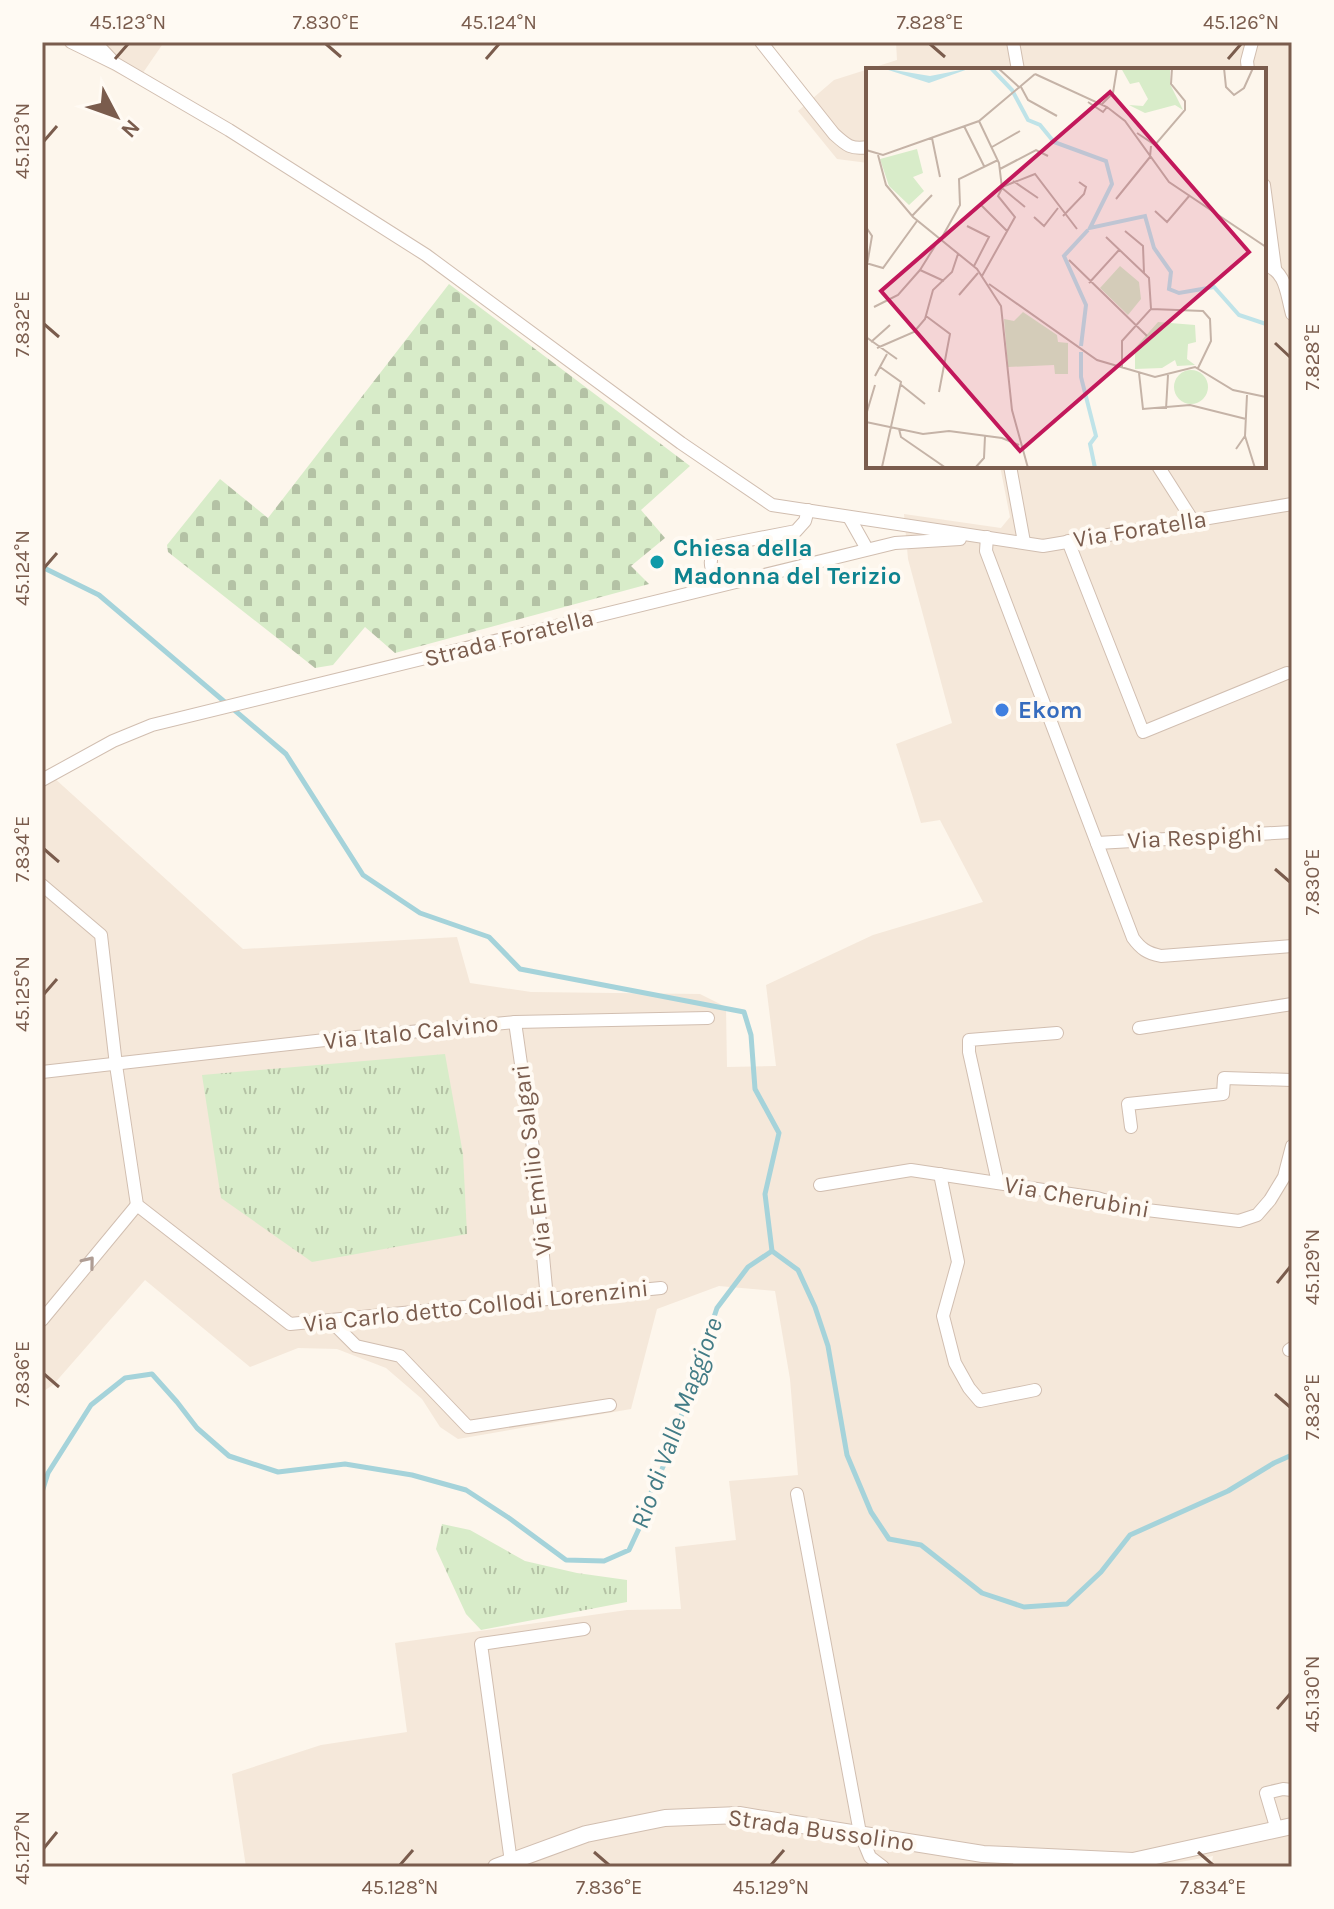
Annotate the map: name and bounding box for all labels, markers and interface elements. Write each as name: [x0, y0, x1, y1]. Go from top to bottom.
text: 45.123°N: [90, 11, 166, 34]
text: 7.830°E: [293, 11, 359, 34]
text: 45.124°N: [461, 11, 537, 34]
text: 7.828°E: [896, 11, 964, 34]
text: 45.126°N: [1203, 11, 1279, 34]
inset map: [866, 68, 1266, 468]
north arrow: [76, 76, 156, 156]
text: 45.123°N: [11, 103, 34, 179]
text: N: [115, 114, 145, 143]
text: 7.832°E: [11, 291, 34, 357]
text: 7.828°E: [1301, 323, 1324, 391]
street label: Via Foratella: [1071, 505, 1209, 553]
text: 45.124°N: [11, 530, 34, 606]
place label: Chiesa della Madonna del Terizio: [673, 534, 901, 590]
marker: Chiesa della Madonna del Terizio: [648, 553, 666, 571]
street label: Strada Foratella: [421, 603, 597, 673]
place label: Ekom: [1018, 696, 1083, 724]
marker: Ekom: [993, 701, 1011, 719]
text: 7.834°E: [11, 816, 34, 882]
street label: Via Respighi: [1127, 819, 1263, 855]
text: 7.830°E: [1301, 849, 1324, 915]
text: 45.125°N: [11, 956, 34, 1032]
street label: Via Italo Calvino: [322, 1009, 500, 1055]
street label: Via Emilio Salgari: [506, 1063, 558, 1257]
street label: Via Cherubini: [1002, 1170, 1152, 1224]
text: 45.129°N: [1301, 1229, 1324, 1305]
one-way arrow: [79, 1257, 94, 1272]
street label: Via Carlo detto Collodi Lorenzini: [302, 1274, 650, 1338]
water label: Rio di Valle Maggiore: [624, 1313, 729, 1533]
text: 7.836°E: [11, 1341, 34, 1407]
text: 7.832°E: [1301, 1374, 1324, 1440]
text: 45.130°N: [1301, 1656, 1324, 1732]
street label: Strada Bussolino: [726, 1803, 916, 1857]
text: 45.127°N: [11, 1811, 34, 1885]
text: 45.128°N: [361, 1876, 439, 1899]
text: 7.836°E: [576, 1876, 642, 1899]
text: 45.129°N: [733, 1876, 809, 1899]
text: 7.834°E: [1180, 1876, 1246, 1899]

